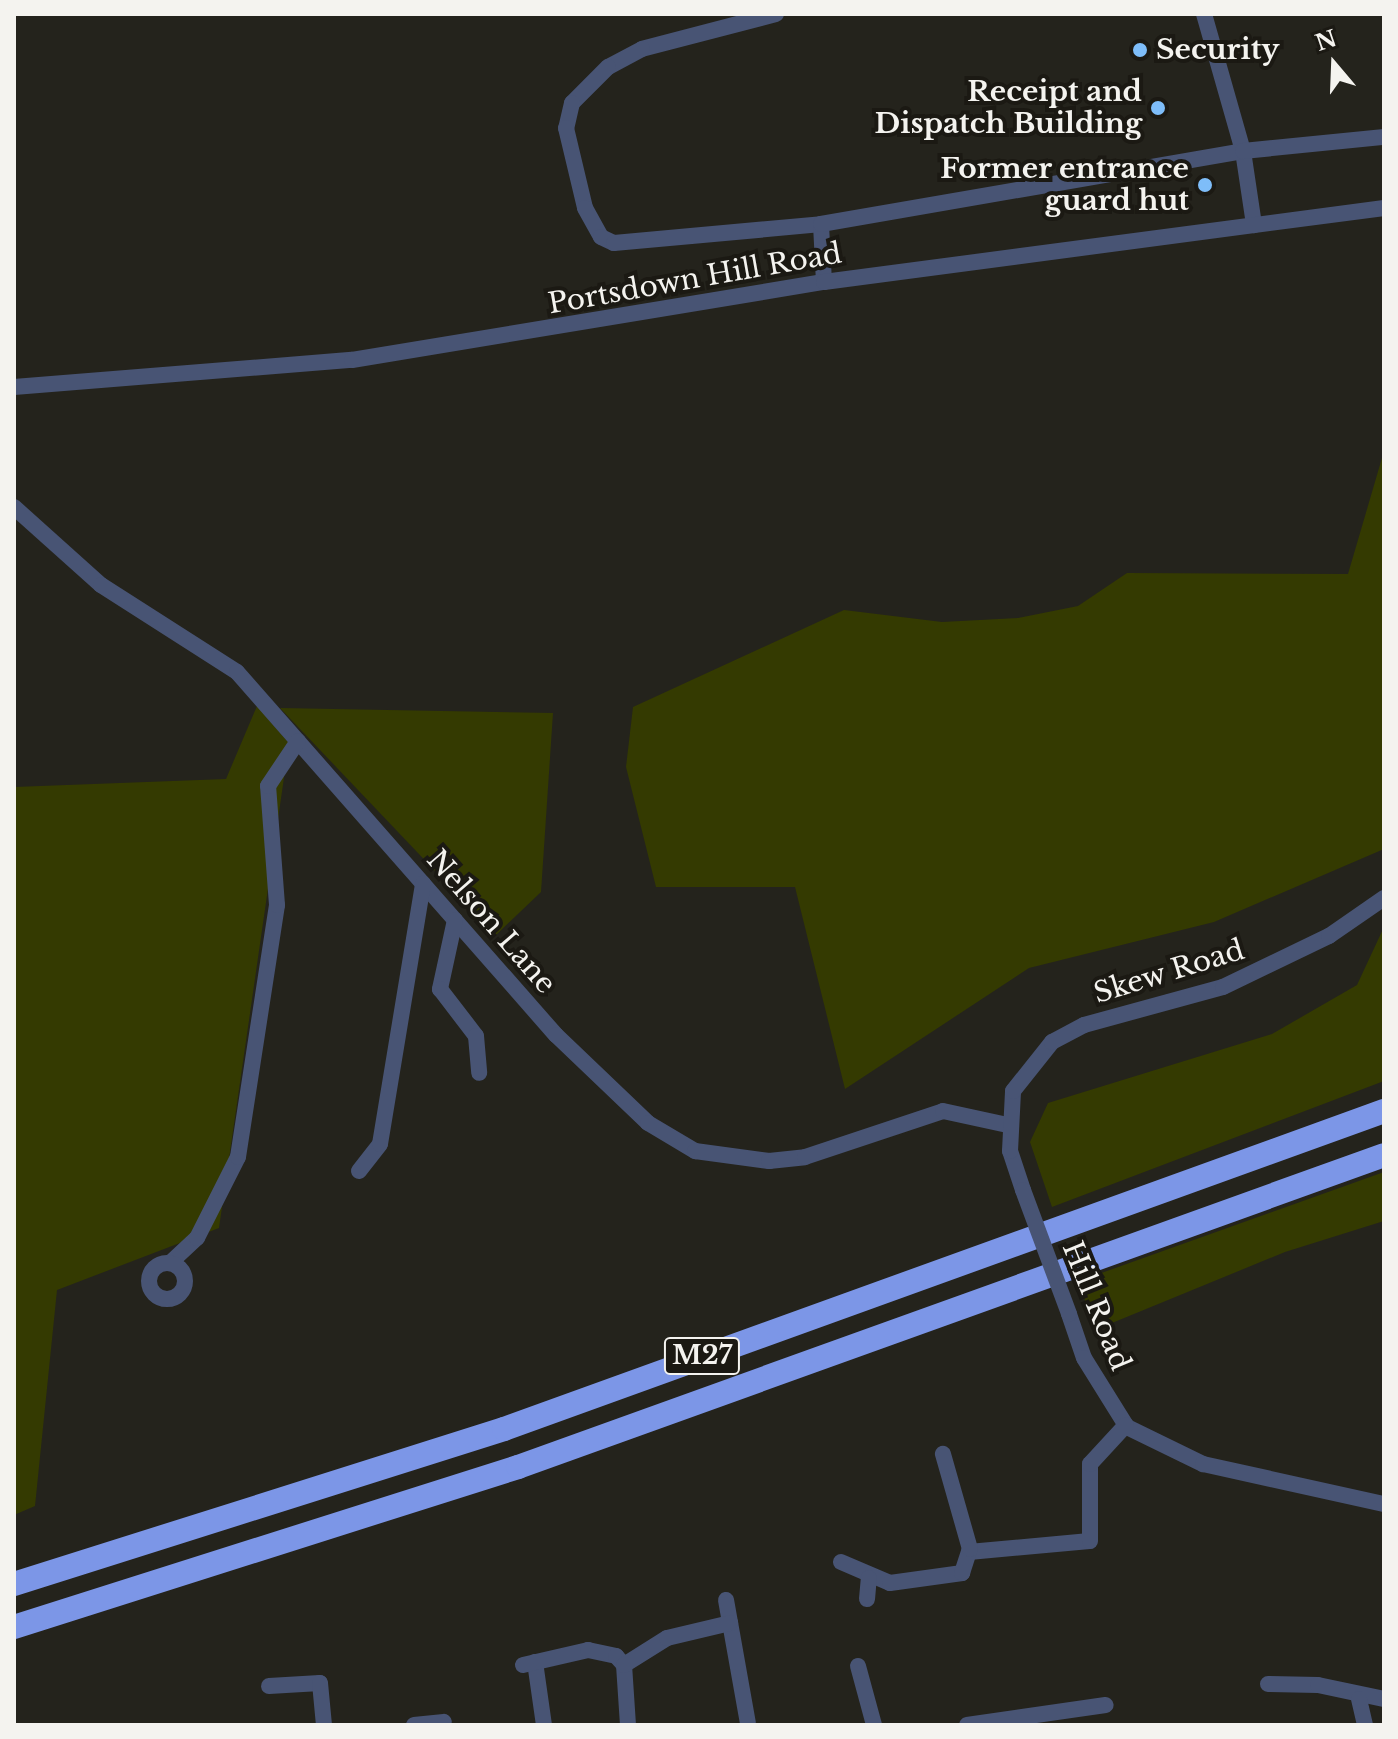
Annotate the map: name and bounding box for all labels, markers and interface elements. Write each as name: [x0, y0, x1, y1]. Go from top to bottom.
north arrow: [1294, 24, 1374, 104]
text: N: [1312, 25, 1340, 57]
place label: Security: [1156, 33, 1279, 67]
marker: Security: [1131, 41, 1149, 59]
place label: Receipt and Dispatch Building: [875, 75, 1142, 141]
marker: Receipt and Dispatch Building: [1149, 99, 1167, 117]
place label: Former entrance guard hut: [940, 152, 1189, 218]
marker: Former entrance guard hut: [1196, 176, 1214, 194]
street label: Portsdown Hill Road: [546, 237, 844, 321]
street label: Nelson Lane: [420, 843, 562, 1001]
street label: Skew Road: [1089, 933, 1249, 1011]
street label: Hill Road: [1055, 1237, 1137, 1375]
road number: M27: [662, 1334, 742, 1378]

